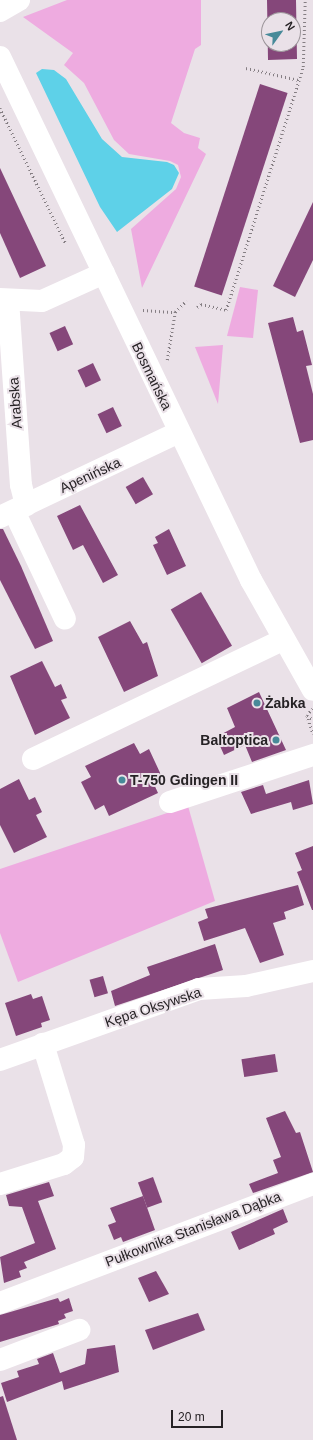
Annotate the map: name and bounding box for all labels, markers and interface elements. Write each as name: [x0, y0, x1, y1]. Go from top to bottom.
north arrow: [261, 12, 301, 52]
text: N: [283, 19, 297, 33]
street label: Bosmańska: [128, 339, 176, 413]
street label: Arabska: [5, 377, 25, 429]
street label: Apenińska: [57, 454, 123, 496]
place label: Żabka: [265, 695, 305, 711]
marker: Żabka: [252, 698, 262, 708]
place label: Baltoptica: [200, 732, 268, 748]
marker: Baltoptica: [271, 735, 281, 745]
place label: T-750 Gdingen II: [130, 772, 238, 788]
marker: T-750 Gdingen II: [117, 775, 127, 785]
street label: Kępa Oksywska: [103, 984, 203, 1030]
street label: Pułkownika Stanisława Dąbka: [103, 1188, 283, 1270]
scale bar: [173, 1402, 225, 1428]
text: 20 m: [178, 1410, 205, 1424]

